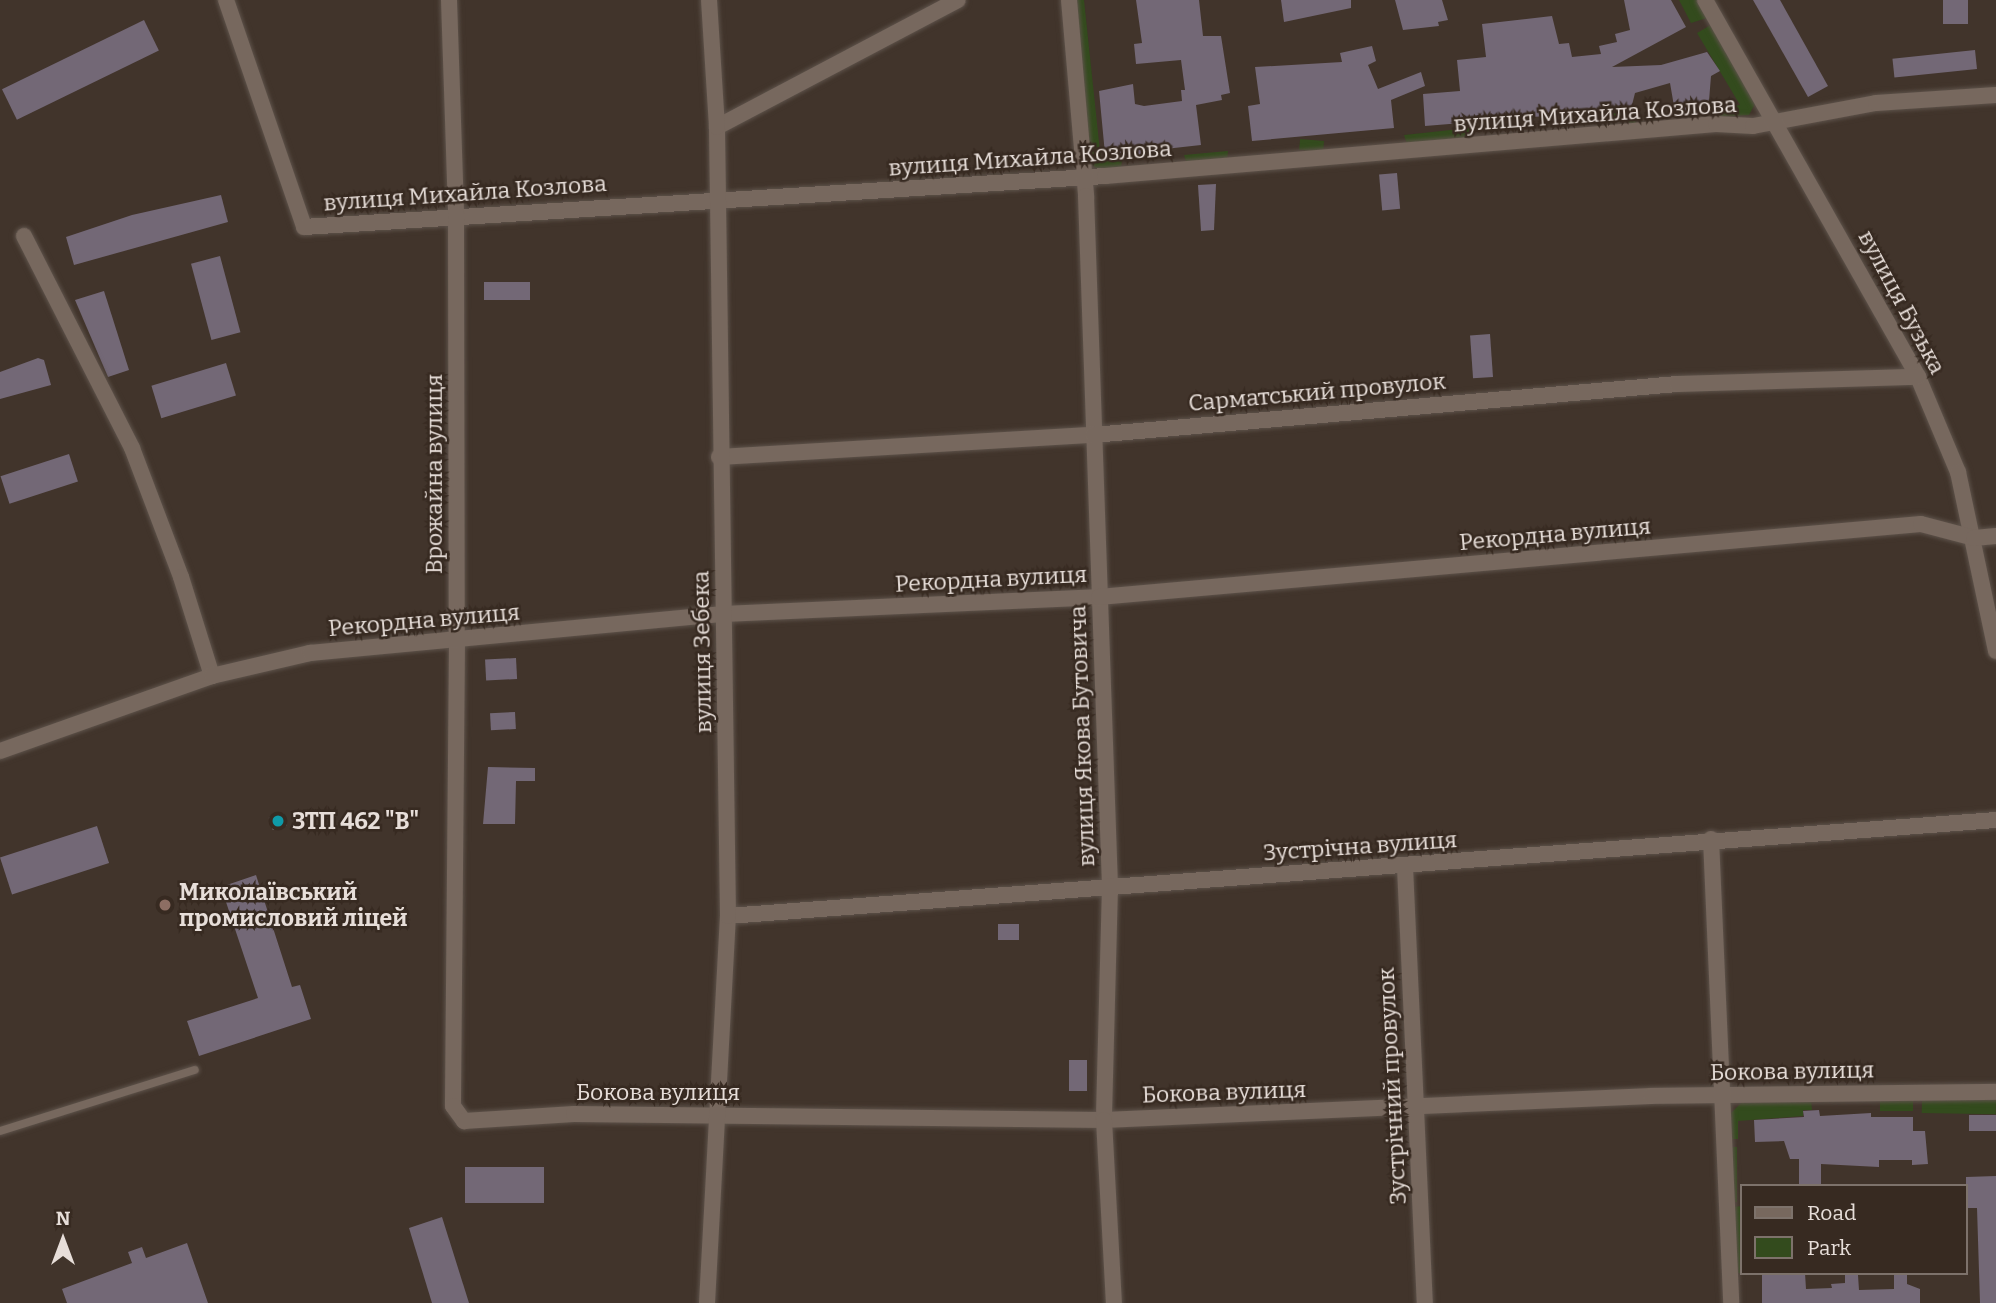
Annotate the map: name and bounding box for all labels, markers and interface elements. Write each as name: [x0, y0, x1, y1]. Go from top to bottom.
street label: вулиця Михайла Козлова: [1452, 90, 1738, 138]
street label: вулиця Михайла Козлова: [887, 134, 1173, 182]
street label: вулиця Михайла Козлова: [322, 169, 608, 217]
street label: вулиця Бузька: [1853, 225, 1951, 379]
street label: Сарматський провулок: [1187, 367, 1447, 417]
street label: Врожайна вулиця: [420, 374, 448, 574]
street label: Рекордна вулиця: [1458, 512, 1652, 556]
street label: Рекордна вулиця: [894, 560, 1088, 598]
street label: вулиця Зебека: [687, 571, 717, 733]
street label: Рекордна вулиця: [327, 598, 521, 642]
street label: вулиця Якова Бутовича: [1064, 605, 1100, 867]
place label: ЗТП 462 "В": [292, 807, 419, 835]
marker: ЗТП 462 "В": [270, 813, 286, 829]
street label: Зустрічна вулиця: [1262, 825, 1458, 867]
place label: Миколаївський промисловий ліцей: [179, 878, 408, 932]
marker: Миколаївський промисловий ліцей: [157, 897, 173, 913]
street label: Зустрічний провулок: [1372, 967, 1412, 1205]
street label: Бокова вулиця: [1710, 1056, 1874, 1086]
street label: Бокова вулиця: [1141, 1075, 1307, 1109]
street label: Бокова вулиця: [576, 1078, 740, 1106]
legend: [1741, 1184, 1968, 1275]
text: Road: [1807, 1200, 1856, 1226]
north arrow: [28, 1205, 98, 1275]
text: N: [56, 1207, 70, 1230]
text: Park: [1807, 1235, 1851, 1261]

